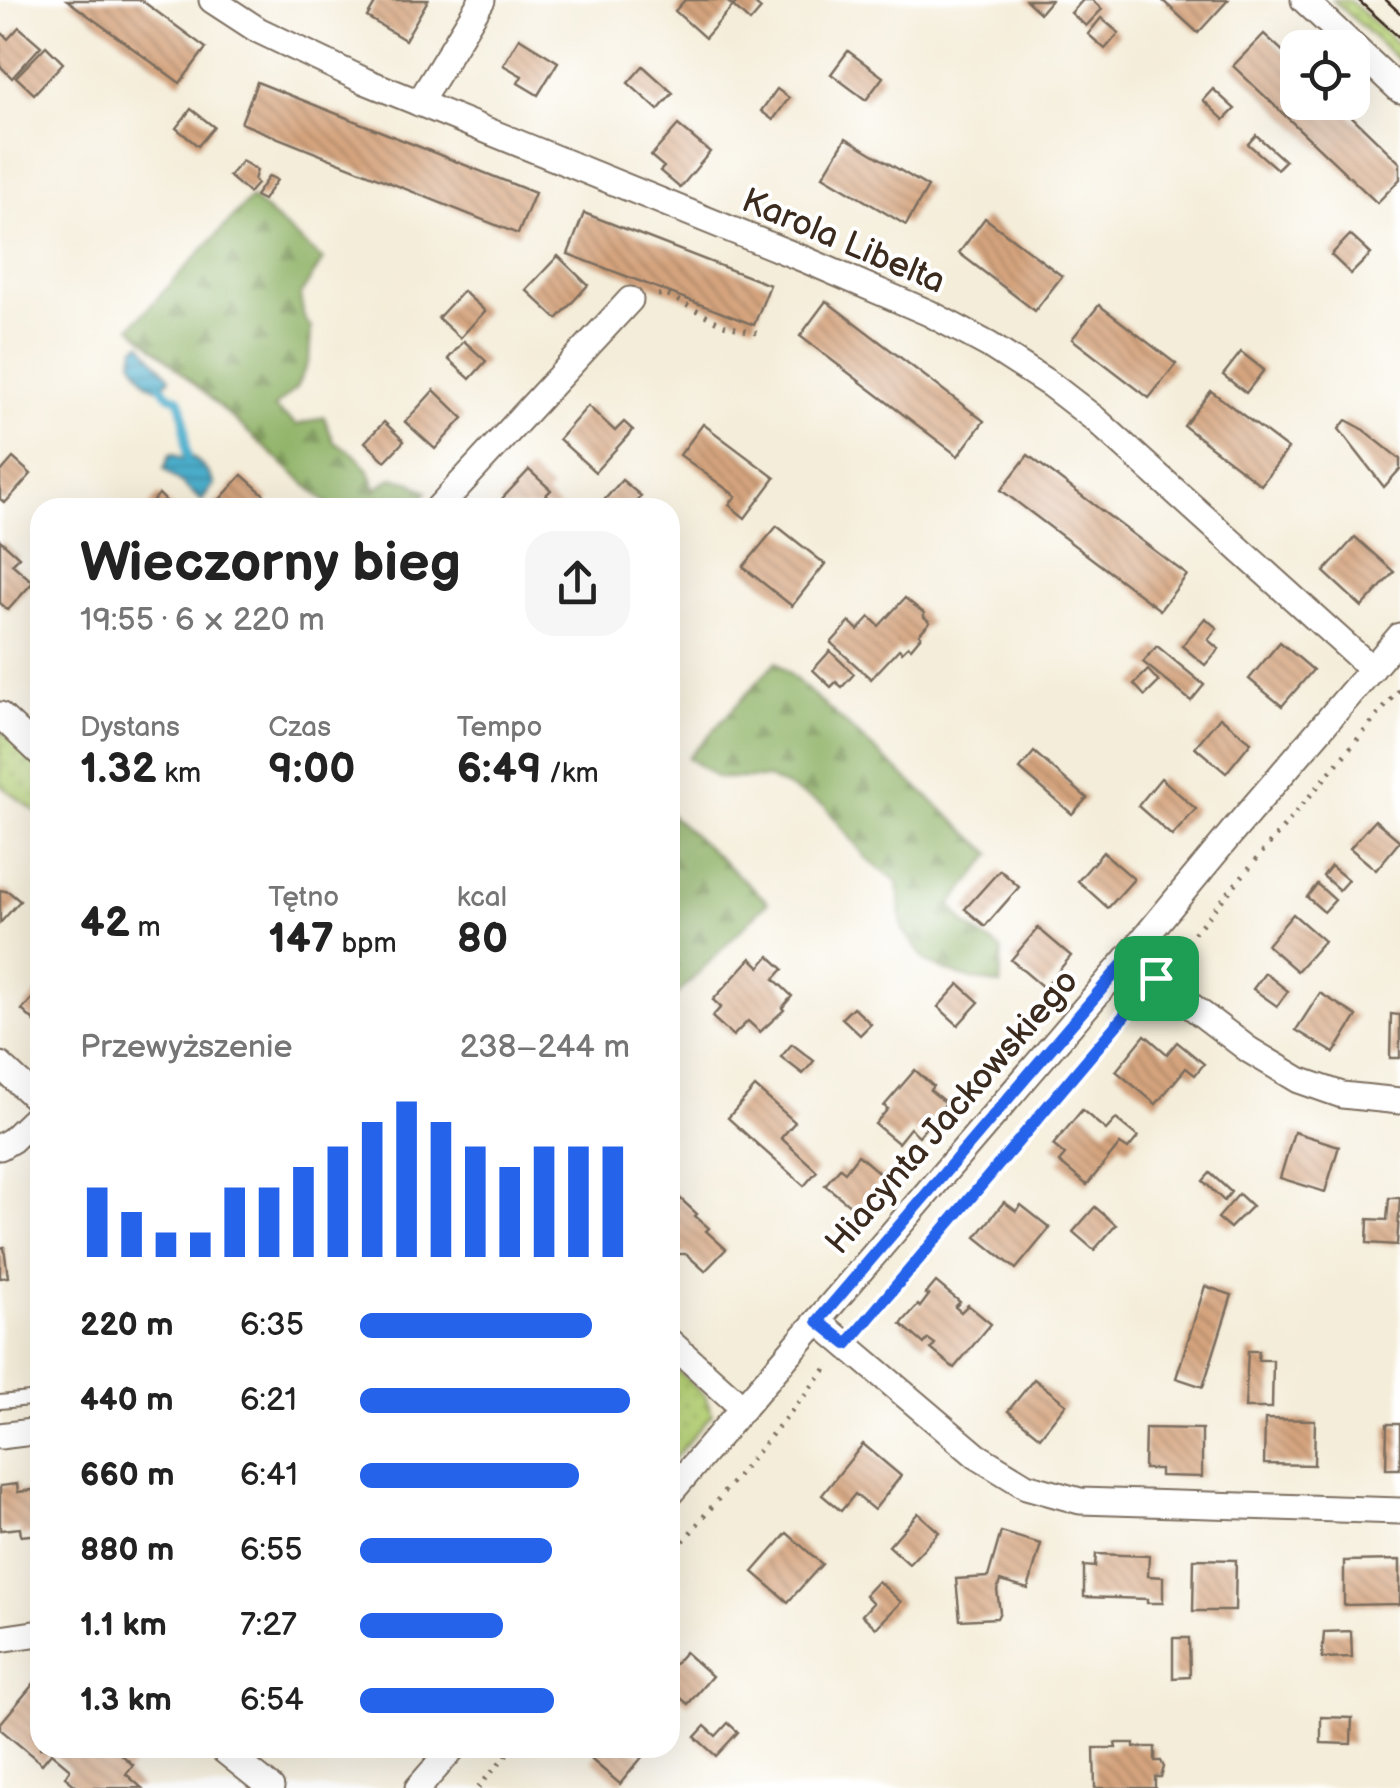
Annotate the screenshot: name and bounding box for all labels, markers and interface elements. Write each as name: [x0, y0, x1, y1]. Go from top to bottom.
map controls: [1280, 30, 1370, 120]
button: locate: [1280, 30, 1370, 120]
street label: Karola Libelta: [735, 179, 952, 304]
text: Wieczorny bieg: [80, 530, 461, 597]
button: share: [525, 531, 630, 636]
text: 19:55 · 6 × 220 m: [80, 601, 325, 640]
text: Dystans: [80, 711, 180, 744]
text: Czas: [268, 711, 331, 744]
text: Tempo: [457, 711, 542, 744]
text: 1.32: [80, 744, 157, 795]
text: 9:00: [268, 744, 355, 795]
text: 6:49: [457, 744, 542, 795]
text: km: [157, 757, 201, 790]
text: /km: [542, 757, 599, 790]
text: Tętno: [268, 881, 339, 914]
text: kcal: [457, 881, 507, 914]
text: 42: [80, 898, 130, 949]
text: m: [130, 911, 161, 944]
text: 147: [268, 914, 334, 965]
text: 80: [457, 914, 508, 965]
text: bpm: [334, 927, 397, 960]
pin: [1114, 936, 1199, 1021]
icon: arrive: [1129, 951, 1184, 1006]
street label: Hiacynta Jackowskiego: [817, 961, 1088, 1263]
text: Przewyższenie: [80, 1028, 292, 1067]
text: 238–244 m: [460, 1028, 630, 1067]
text: 220 m: [80, 1306, 174, 1345]
text: 6:35: [240, 1306, 304, 1345]
text: 440 m: [80, 1381, 174, 1420]
text: 6:21: [240, 1381, 297, 1420]
text: 660 m: [80, 1456, 175, 1495]
text: 6:41: [240, 1456, 298, 1495]
text: 880 m: [80, 1531, 174, 1570]
text: 6:55: [240, 1531, 303, 1570]
text: 1.1 km: [80, 1606, 167, 1645]
text: 7:27: [240, 1606, 297, 1645]
text: 1.3 km: [80, 1681, 172, 1720]
text: 6:54: [240, 1681, 304, 1720]

